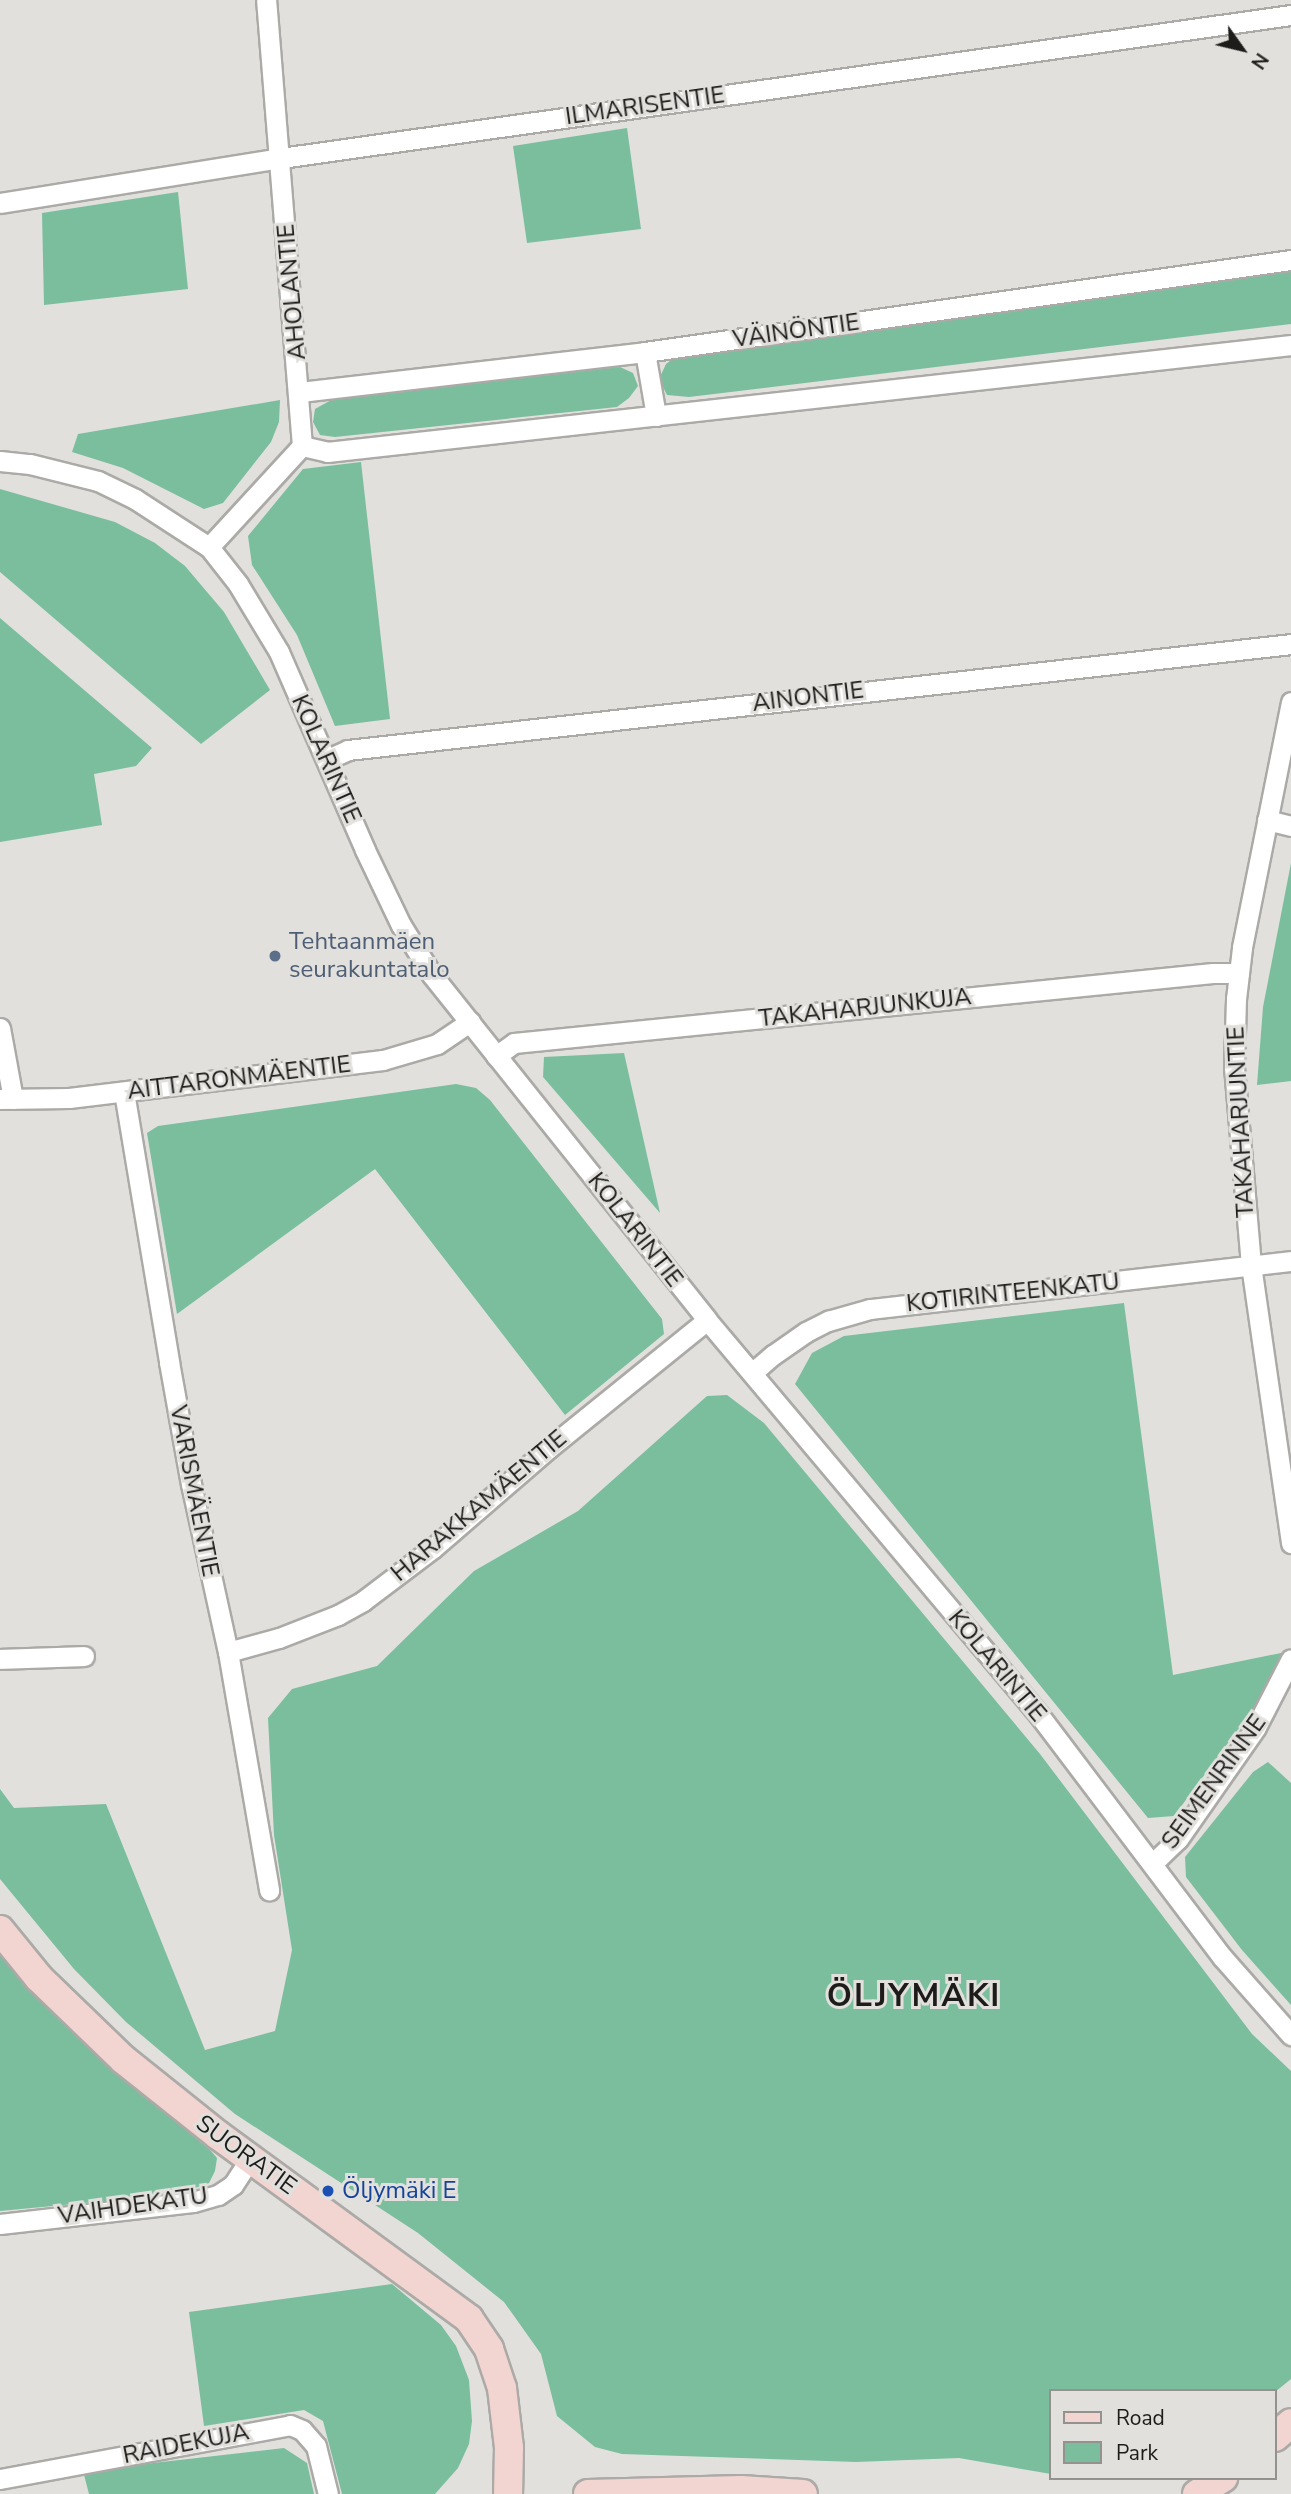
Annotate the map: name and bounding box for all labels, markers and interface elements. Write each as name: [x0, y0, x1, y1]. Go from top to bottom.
north arrow: [1207, 14, 1277, 84]
text: N: [1245, 48, 1274, 74]
street label: ILMARISENTIE: [564, 81, 726, 131]
street label: AHOLANTIE: [272, 223, 312, 361]
street label: VÄINÖNTIE: [731, 308, 861, 354]
street label: AINONTIE: [751, 676, 865, 718]
street label: KOLARINTIE: [285, 690, 367, 828]
place label: Tehtaanmäen seurakuntatalo: [289, 928, 450, 984]
marker: Tehtaanmäen seurakuntatalo: [267, 948, 283, 964]
street label: TAKAHARJUNKUJA: [757, 983, 973, 1033]
street label: TAKAHARJUNTIE: [1222, 1026, 1260, 1218]
street label: AITTARONMÄENTIE: [126, 1050, 352, 1106]
street label: KOLARINTIE: [581, 1167, 689, 1293]
street label: KOTIRINTEENKATU: [905, 1267, 1121, 1319]
street label: VARISMÄENTIE: [163, 1403, 225, 1579]
street label: HARAKKAMÄENTIE: [385, 1424, 573, 1588]
street label: KOLARINTIE: [942, 1604, 1052, 1728]
street label: SEIMENRINNE: [1156, 1709, 1272, 1855]
district label: ÖLJYMÄKI: [828, 1977, 1000, 2015]
street label: SUORATIE: [190, 2109, 302, 2201]
place label: Öljymäki E: [342, 2177, 457, 2205]
street label: VAIHDEKATU: [56, 2181, 210, 2231]
marker: Öljymäki E: [320, 2183, 336, 2199]
legend: [1050, 2389, 1277, 2480]
text: Road: [1116, 2404, 1165, 2432]
street label: RAIDEKUJA: [120, 2418, 252, 2470]
text: Park: [1116, 2439, 1158, 2467]

